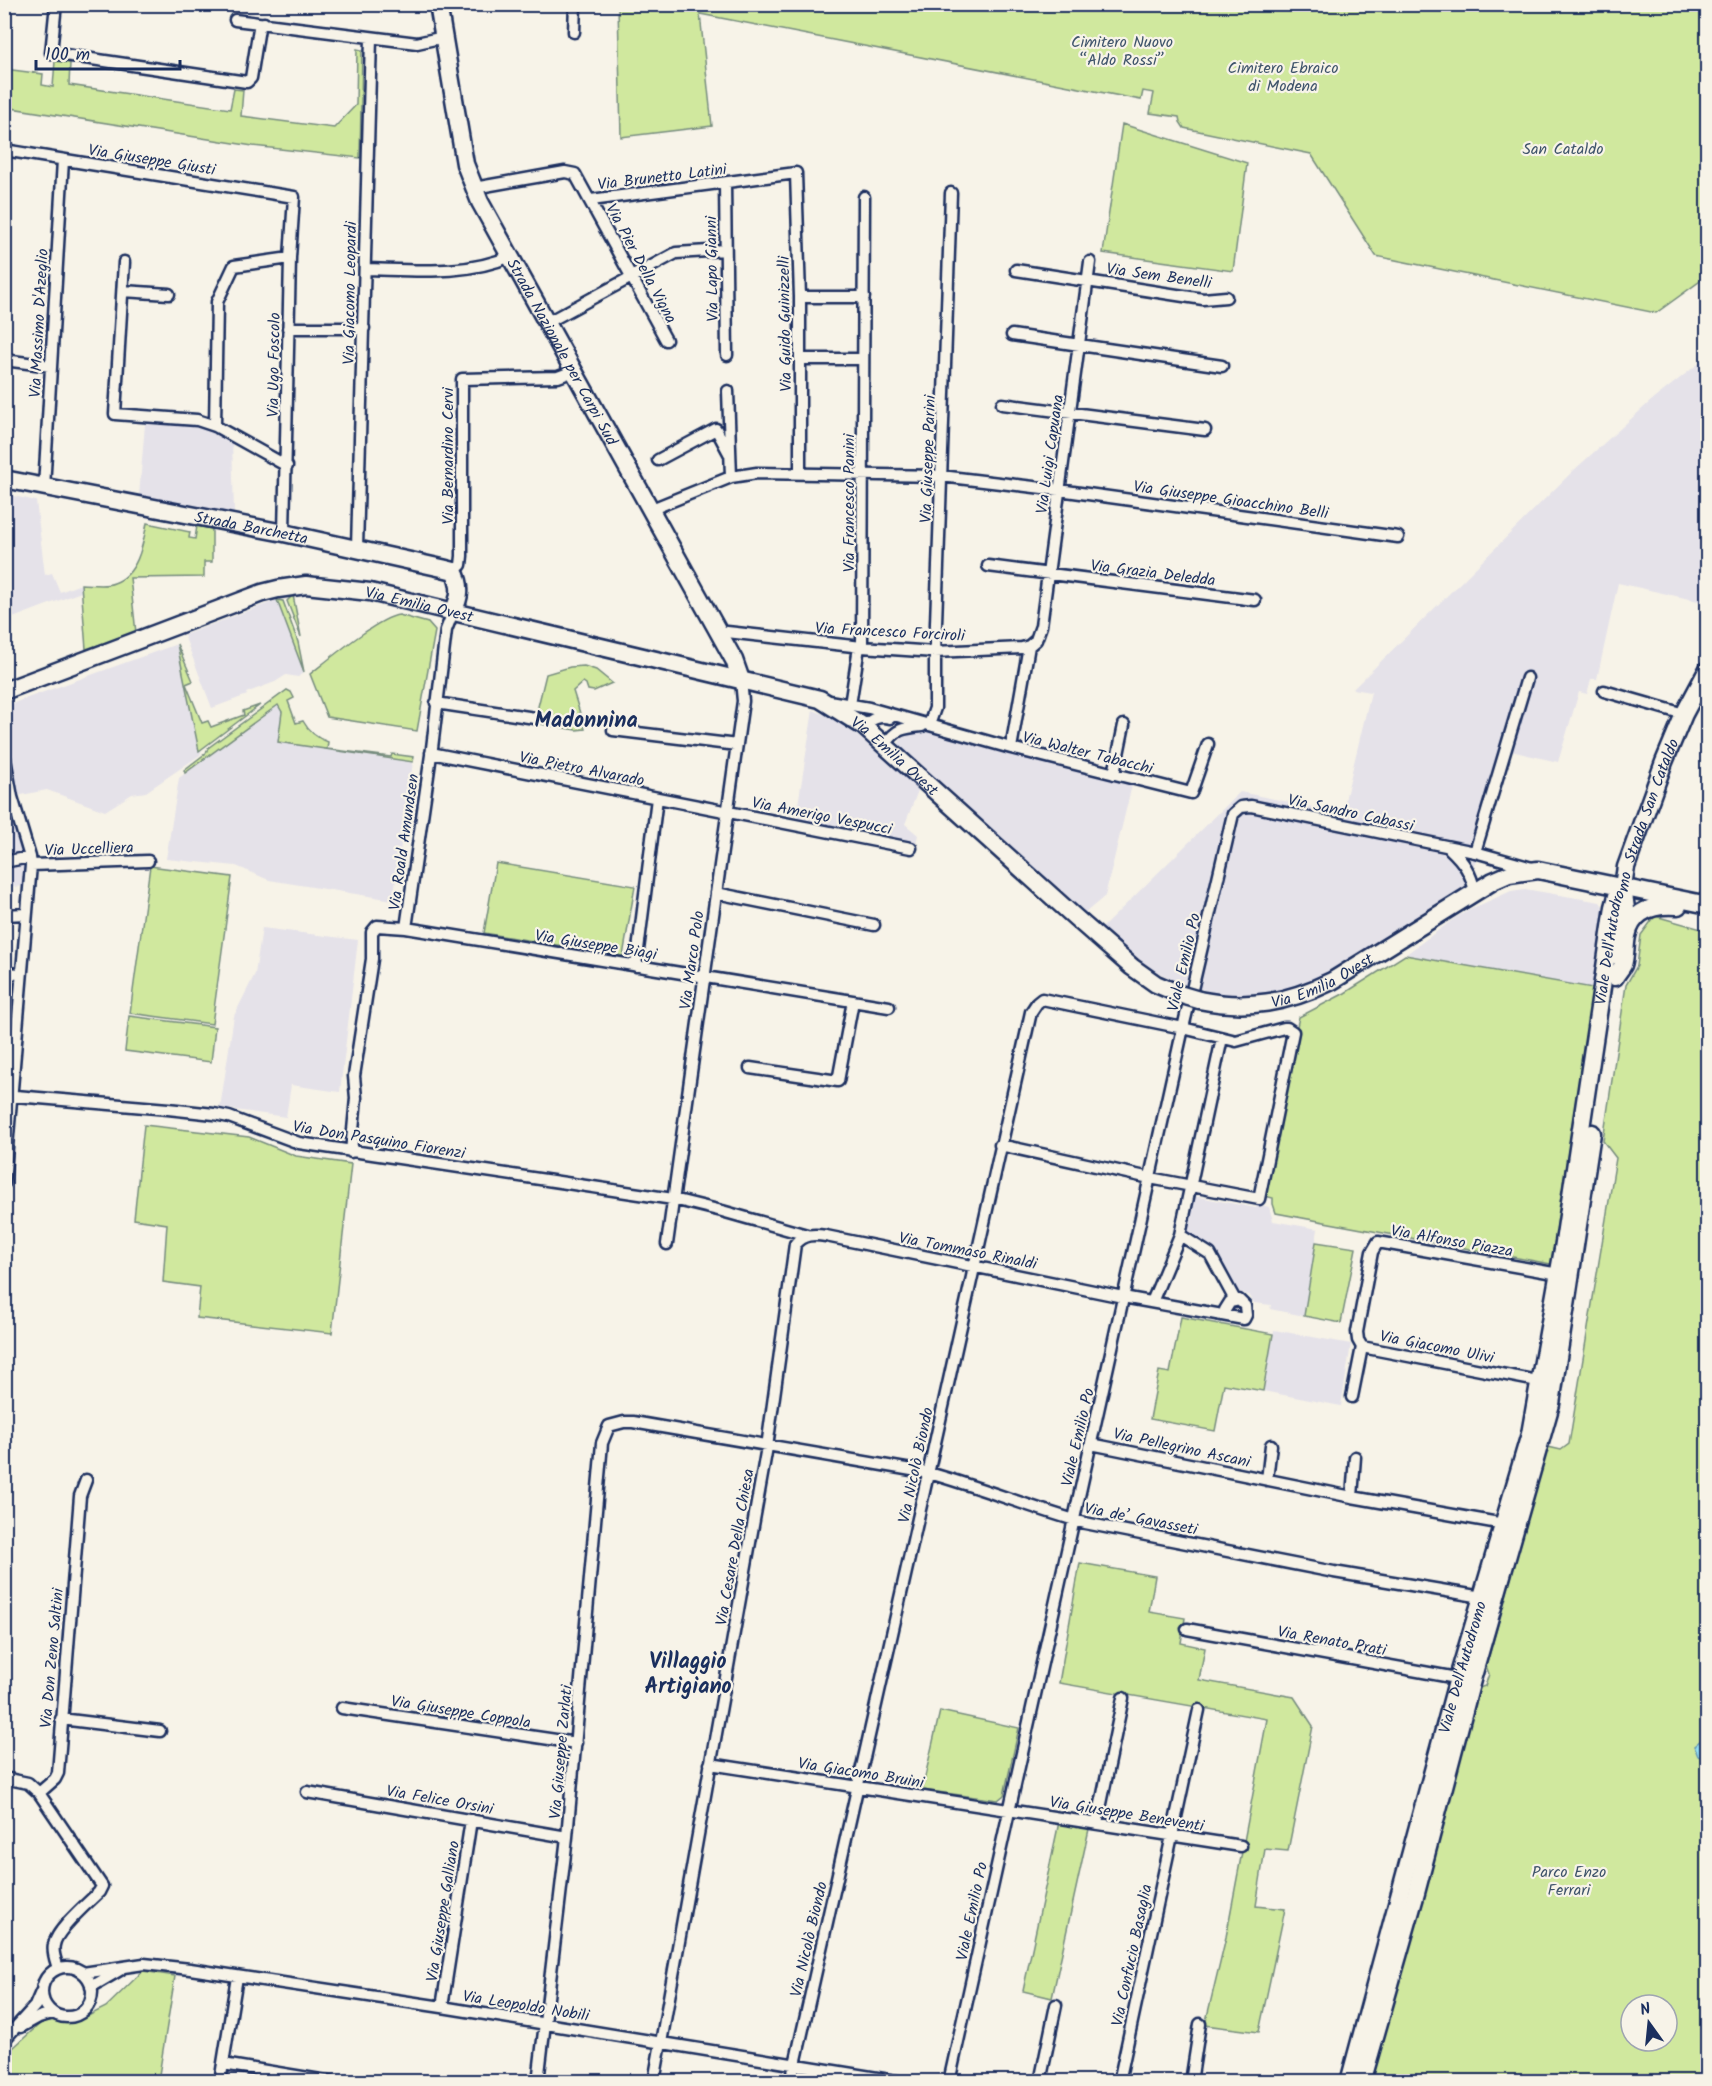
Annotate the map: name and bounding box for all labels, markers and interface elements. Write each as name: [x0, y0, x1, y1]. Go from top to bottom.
park label: Cimitero Nuovo “Aldo Rossi”: [1071, 30, 1173, 73]
scale bar: [36, 33, 180, 71]
text: 100 m: [45, 41, 90, 70]
park label: Cimitero Ebraico di Modena: [1227, 56, 1339, 99]
park label: San Cataldo: [1523, 137, 1603, 162]
street label: Via Giuseppe Giusti: [86, 138, 218, 183]
street label: Via Brunetto Latini: [596, 157, 729, 198]
street label: Via Pier Della Vigna: [598, 199, 683, 328]
street label: Via Lapo Gianni: [699, 215, 726, 322]
street label: Via Giacomo Leopardi: [337, 220, 364, 365]
street label: Via Massimo D'Azeglio: [23, 248, 56, 398]
street label: Strada Nazionale per Carpi Sud: [500, 254, 624, 451]
street label: Via Guido Guinizzelli: [772, 255, 799, 392]
street label: Via Sem Benelli: [1105, 257, 1214, 296]
street label: Via Ugo Foscolo: [261, 312, 288, 418]
street label: Via Bernardino Cervi: [436, 386, 461, 524]
street label: Via Giuseppe Parini: [914, 393, 943, 523]
street label: Via Luigi Capuana: [1030, 393, 1071, 516]
street label: Via Francesco Panini: [837, 432, 862, 572]
street label: Via Giuseppe Gioacchino Belli: [1132, 474, 1331, 527]
street label: Strada Barchetta: [192, 505, 310, 552]
street label: Via Grazia Deledda: [1089, 553, 1217, 594]
street label: Via Emilia Ovest: [364, 581, 477, 630]
street label: Via Francesco Forciroli: [814, 616, 967, 649]
district label: Madonnina: [534, 704, 638, 739]
street label: Via Emilia Ovest: [846, 710, 944, 803]
street label: Via Walter Tabacchi: [1020, 725, 1157, 782]
street label: Strada San Cataldo: [1618, 735, 1686, 866]
street label: Via Pietro Alvarado: [517, 745, 646, 794]
street label: Via Roald Amundsen: [383, 772, 426, 912]
street label: Via Sandro Cabassi: [1285, 788, 1417, 839]
street label: Via Amerigo Vespucci: [750, 791, 895, 843]
street label: Via Uccelliera: [44, 835, 134, 864]
street label: Viale Dell'Autodromo: [1589, 870, 1639, 1007]
street label: Via Marco Polo: [673, 909, 712, 1011]
street label: Viale Emilio Po: [1161, 911, 1208, 1014]
street label: Via Giuseppe Biagi: [533, 923, 660, 968]
street label: Via Emilia Ovest: [1269, 947, 1379, 1016]
street label: Via Don Pasquino Fiorenzi: [291, 1114, 468, 1167]
street label: Via Alfonso Piazza: [1389, 1218, 1515, 1265]
street label: Via Tommaso Rinaldi: [896, 1226, 1040, 1277]
street label: Via Giacomo Ulivi: [1377, 1324, 1497, 1371]
street label: Viale Emilio Po: [1055, 1386, 1102, 1489]
street label: Via Nicolò Biondo: [892, 1405, 941, 1526]
street label: Via Pellegrino Ascani: [1111, 1422, 1254, 1475]
street label: Via Cesare Della Chiesa: [709, 1467, 762, 1628]
street label: Via de’ Gavasseti: [1082, 1496, 1201, 1543]
street label: Via Don Zeno Saltini: [34, 1586, 71, 1729]
street label: Viale Dell'Autodromo: [1433, 1598, 1494, 1736]
street label: Via Renato Prati: [1275, 1620, 1389, 1664]
district label: Villaggio Artigiano: [644, 1645, 732, 1705]
street label: Via Giuseppe Zarlati: [543, 1683, 580, 1820]
street label: Via Giuseppe Coppola: [389, 1689, 532, 1736]
street label: Via Giacomo Bruini: [796, 1751, 927, 1796]
street label: Via Felice Orsini: [384, 1779, 496, 1822]
street label: Via Giuseppe Beneventi: [1048, 1790, 1207, 1839]
street label: Via Giuseppe Galliano: [420, 1839, 467, 1984]
street label: Viale Emilio Po: [950, 1860, 995, 1963]
park label: Parco Enzo Ferrari: [1532, 1860, 1606, 1903]
street label: Via Nicolò Biondo: [784, 1879, 835, 2000]
street label: Via Confucio Basaglia: [1105, 1882, 1160, 2029]
street label: Via Leopoldo Nobili: [461, 1984, 592, 2029]
north arrow: [1619, 1993, 1679, 2053]
text: N: [1637, 1997, 1654, 2023]

